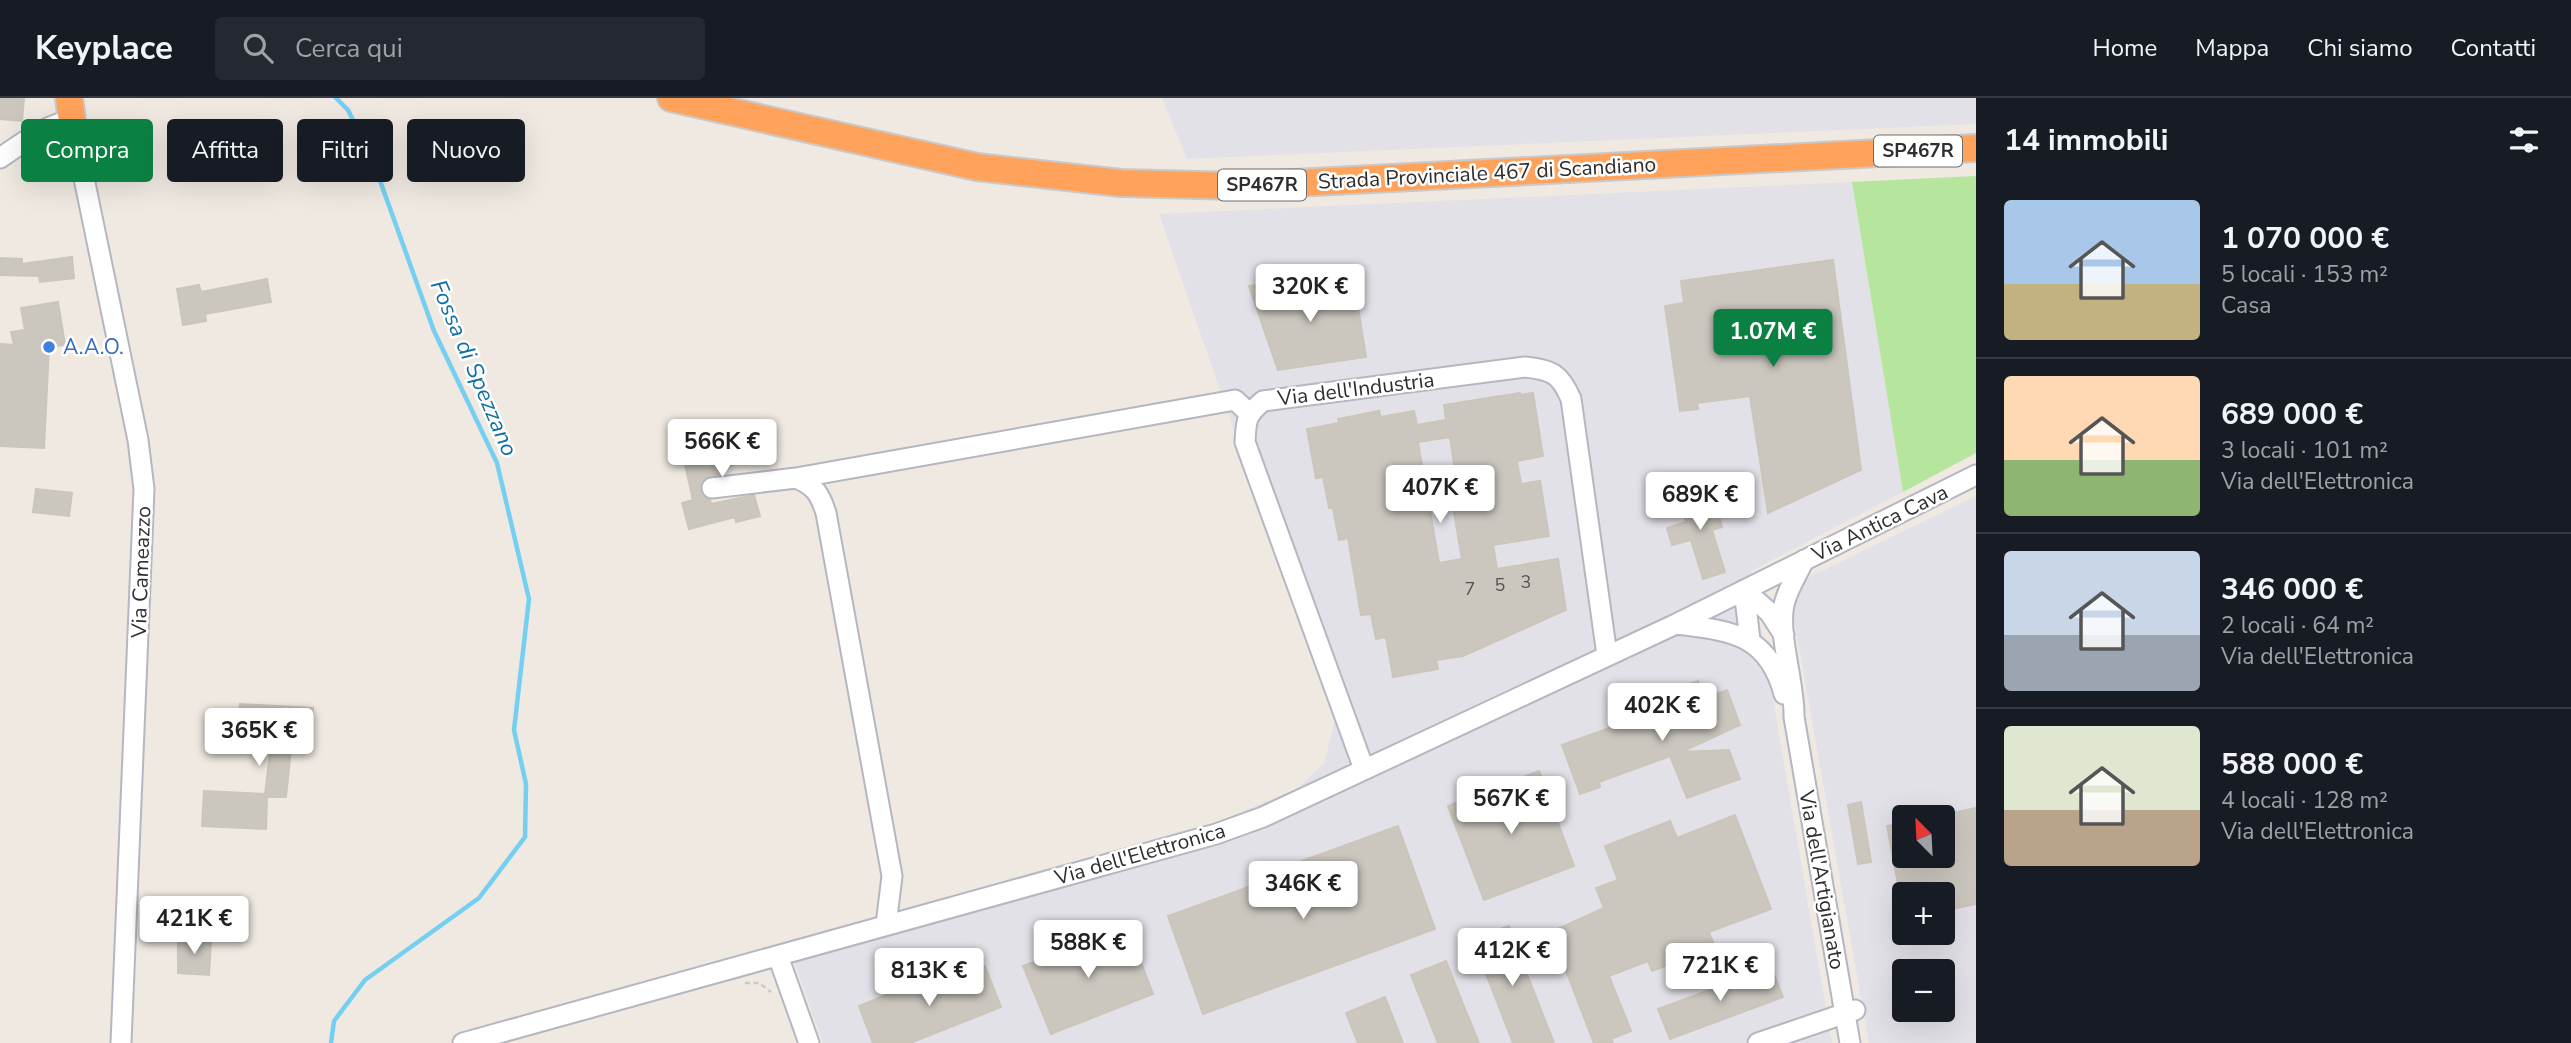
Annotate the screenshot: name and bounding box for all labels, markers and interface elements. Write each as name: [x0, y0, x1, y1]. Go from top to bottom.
search box: [215, 17, 705, 80]
text: Keyplace: [35, 26, 173, 71]
icon: search: [239, 29, 277, 67]
text: Cerca qui: [295, 31, 403, 66]
text: Home: [2092, 32, 2157, 64]
text: Mappa: [2195, 32, 2269, 64]
text: Chi siamo: [2307, 32, 2413, 64]
text: Contatti: [2451, 32, 2536, 64]
chip: Compra: [21, 119, 153, 182]
chip: Affitta: [167, 119, 283, 182]
chip: Filtri: [297, 119, 393, 182]
chip: Nuovo: [407, 119, 525, 182]
text: 14 immobili: [2004, 120, 2169, 161]
icon: filters: [2505, 121, 2543, 159]
road number: SP467R: [1874, 136, 1962, 166]
street label: Strada Provinciale 467 di Scandiano: [1317, 150, 1657, 196]
road number: SP467R: [1218, 170, 1306, 200]
text: 1 070 000 €: [2221, 218, 2389, 259]
icon: home: [2060, 228, 2144, 312]
text: 5 locali · 153 m²: [2221, 259, 2388, 290]
pin: 320K €: [1253, 264, 1367, 324]
text: 320K €: [1272, 271, 1348, 302]
water label: Fossa di Spezzano: [423, 275, 525, 461]
text: Casa: [2221, 290, 2272, 321]
pin: 1.07M €: [1708, 310, 1838, 369]
text: 1.07M €: [1729, 316, 1817, 347]
place label: A.A.O.: [63, 333, 124, 361]
marker: A.A.O.: [41, 339, 57, 355]
street label: Via dell'Industria: [1275, 365, 1436, 413]
text: 689 000 €: [2221, 394, 2363, 435]
icon: home: [2060, 404, 2144, 488]
pin: 566K €: [665, 420, 779, 479]
text: 566K €: [684, 426, 760, 457]
text: 3 locali · 101 m²: [2221, 435, 2388, 466]
pin: 407K €: [1383, 466, 1497, 525]
text: Via dell'Elettronica: [2221, 466, 2414, 497]
text: 407K €: [1402, 472, 1478, 503]
pin: 689K €: [1643, 472, 1757, 532]
street label: Via Antica Cava: [1806, 478, 1953, 568]
text: 689K €: [1662, 479, 1738, 510]
street label: Via Cameazzo: [125, 506, 157, 639]
text: 346 000 €: [2221, 569, 2363, 610]
house number: 3: [1521, 570, 1531, 594]
house number: 5: [1495, 573, 1505, 597]
house number: 7: [1465, 577, 1475, 601]
icon: home: [2060, 579, 2144, 663]
text: 2 locali · 64 m²: [2221, 610, 2374, 641]
text: Via dell'Elettronica: [2221, 641, 2414, 672]
pin: 402K €: [1605, 684, 1719, 743]
text: 402K €: [1624, 690, 1700, 721]
pin: 365K €: [202, 708, 316, 768]
text: 365K €: [221, 715, 297, 746]
text: 588 000 €: [2221, 744, 2363, 785]
icon: home: [2060, 754, 2144, 838]
pin: 567K €: [1454, 776, 1568, 836]
text: 567K €: [1473, 783, 1549, 814]
text: 4 locali · 128 m²: [2221, 785, 2388, 816]
street label: Via dell'Artigianato: [1792, 787, 1852, 972]
north arrow: [1892, 805, 1955, 868]
map controls: [1892, 805, 1955, 1022]
street label: Via dell'Elettronica: [1051, 816, 1229, 892]
text: Via dell'Elettronica: [2221, 816, 2414, 847]
pin: 346K €: [1246, 862, 1360, 921]
text: 346K €: [1265, 868, 1341, 899]
button: +: [1892, 882, 1955, 945]
pin: 421K €: [137, 896, 251, 956]
text: 421K €: [156, 903, 232, 934]
pin: 588K €: [1031, 920, 1145, 980]
text: 588K €: [1050, 927, 1126, 958]
pin: 412K €: [1455, 928, 1569, 988]
text: 412K €: [1474, 935, 1550, 966]
pin: 721K €: [1663, 944, 1777, 1003]
pin: 813K €: [872, 948, 986, 1008]
text: 721K €: [1682, 950, 1758, 981]
text: 813K €: [891, 955, 967, 986]
button: −: [1892, 959, 1955, 1022]

